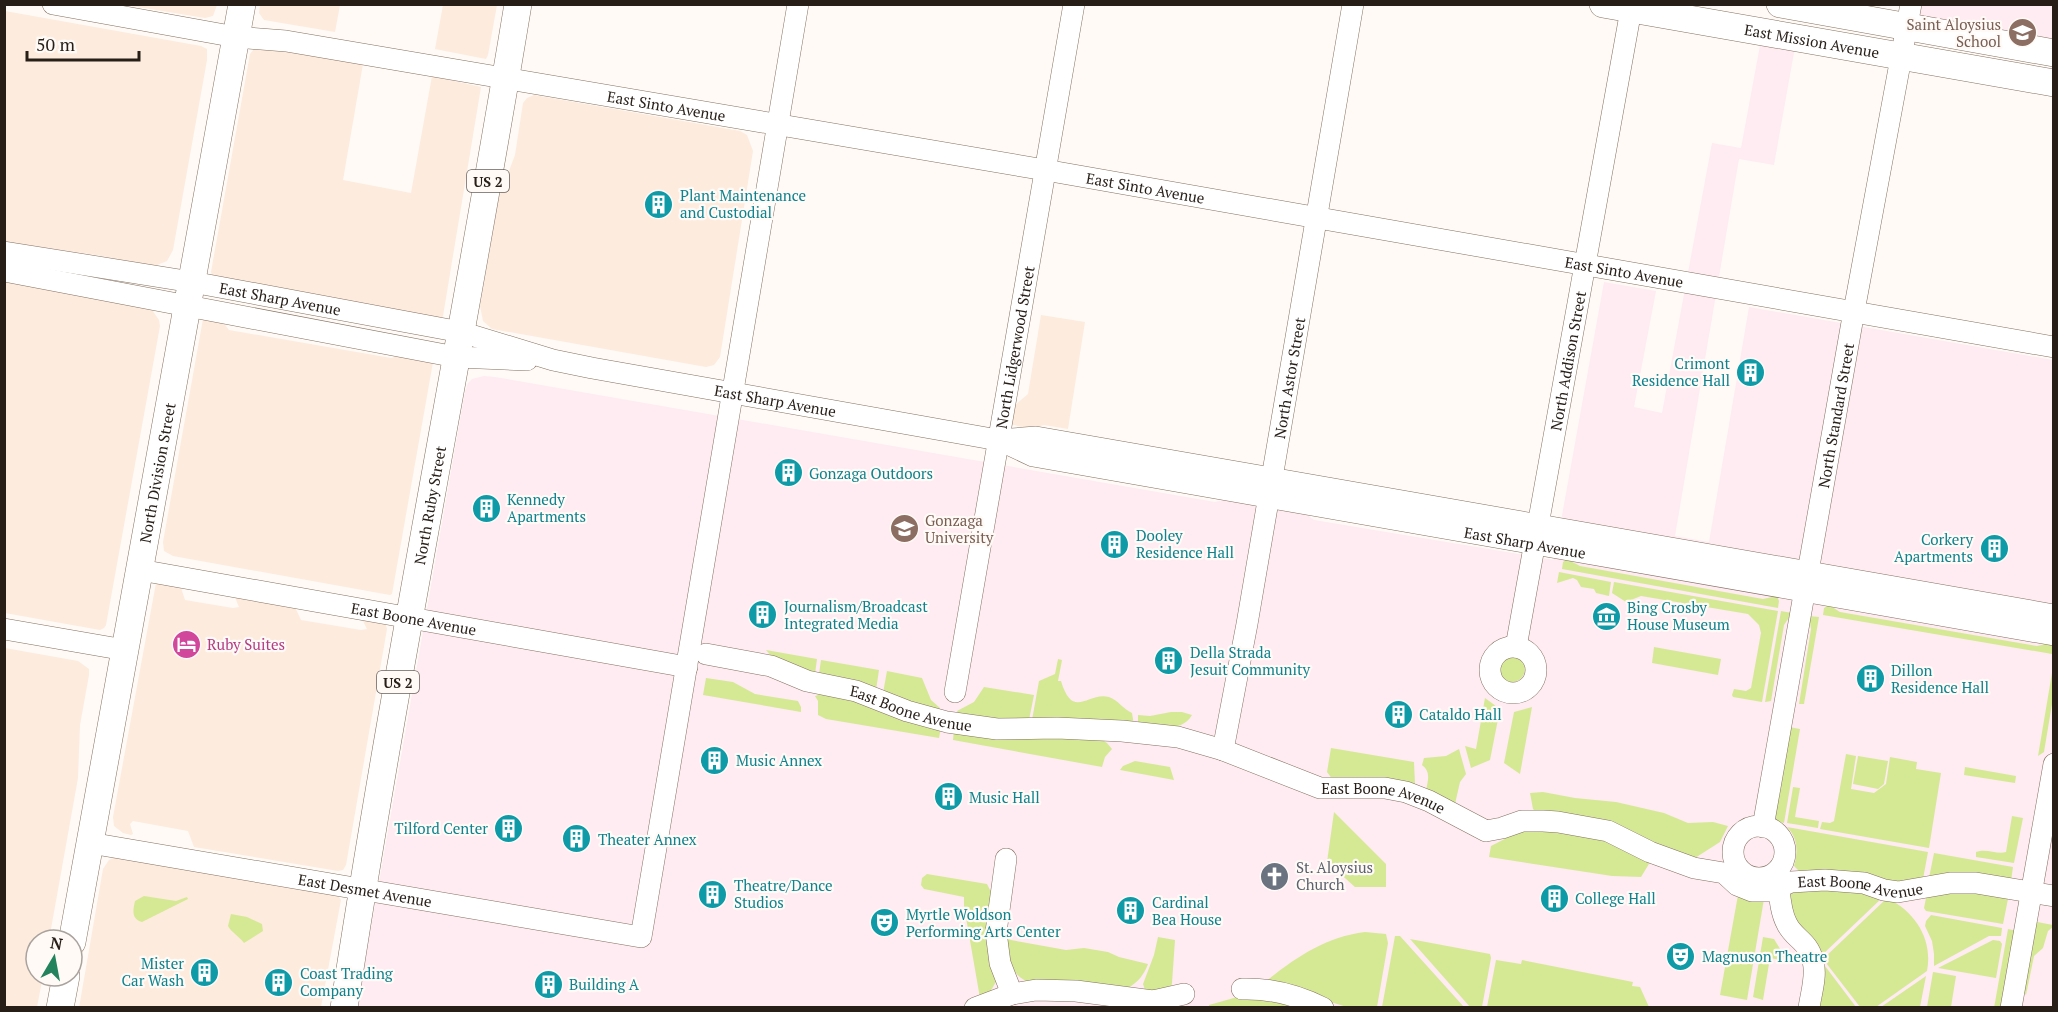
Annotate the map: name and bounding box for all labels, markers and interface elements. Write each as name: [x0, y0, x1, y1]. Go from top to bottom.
place label: Saint Aloysius School: [1907, 14, 2001, 51]
school or university icon: Saint Aloysius School: [2006, 17, 2038, 49]
street label: East Mission Avenue: [1743, 19, 1881, 62]
scale bar: [27, 24, 140, 62]
text: 50 m: [36, 32, 76, 56]
street label: East Sinto Avenue: [606, 86, 727, 126]
street label: East Sinto Avenue: [1085, 167, 1206, 208]
road number: US 2: [467, 170, 509, 192]
place label: Plant Maintenance and Custodial: [680, 185, 806, 222]
building icon: Plant Maintenance and Custodial: [643, 188, 675, 220]
street label: East Sinto Avenue: [1563, 251, 1685, 292]
street label: North Lidgerwood Street: [991, 264, 1039, 430]
street label: East Sharp Avenue: [218, 277, 343, 319]
street label: North Addison Street: [1545, 289, 1590, 432]
street label: North Astor Street: [1269, 315, 1309, 440]
street label: North Standard Street: [1813, 341, 1858, 489]
place label: Crimont Residence Hall: [1632, 353, 1730, 390]
building icon: Crimont Residence Hall: [1735, 356, 1767, 388]
street label: East Sharp Avenue: [713, 380, 838, 421]
street label: North Division Street: [135, 400, 180, 544]
street label: North Ruby Street: [409, 444, 450, 566]
building icon: Gonzaga Outdoors: [772, 457, 804, 489]
place label: Gonzaga Outdoors: [809, 463, 933, 483]
place label: Kennedy Apartments: [507, 489, 586, 526]
building icon: Kennedy Apartments: [470, 492, 502, 524]
place label: Gonzaga University: [925, 510, 994, 547]
school or university icon: Gonzaga University: [888, 513, 920, 545]
street label: East Sharp Avenue: [1462, 522, 1587, 563]
place label: Dooley Residence Hall: [1136, 525, 1234, 562]
building icon: Dooley Residence Hall: [1099, 528, 1131, 560]
place label: Corkery Apartments: [1894, 529, 1973, 566]
building icon: Corkery Apartments: [1978, 532, 2010, 564]
place label: Journalism/Broadcast Integrated Media: [784, 596, 928, 633]
place label: Bing Crosby House Museum: [1627, 597, 1730, 634]
street label: East Boone Avenue: [350, 598, 478, 639]
building icon: Journalism/Broadcast Integrated Media: [747, 599, 779, 631]
museum icon: Bing Crosby House Museum: [1590, 600, 1622, 632]
hotel icon: Ruby Suites: [170, 628, 202, 660]
place label: Ruby Suites: [207, 634, 285, 654]
place label: Della Strada Jesuit Community: [1190, 642, 1311, 679]
building icon: Della Strada Jesuit Community: [1153, 645, 1185, 677]
place label: Dillon Residence Hall: [1891, 660, 1989, 697]
building icon: Dillon Residence Hall: [1854, 663, 1886, 695]
road number: US 2: [377, 671, 419, 693]
street label: East Boone Avenue: [849, 680, 973, 735]
building icon: Cataldo Hall: [1382, 698, 1414, 730]
place label: Cataldo Hall: [1419, 704, 1502, 724]
building icon: Music Annex: [699, 744, 731, 776]
place label: Music Annex: [736, 750, 822, 770]
street label: East Boone Avenue: [1321, 778, 1449, 818]
building icon: Music Hall: [932, 781, 964, 813]
place label: Music Hall: [969, 787, 1040, 807]
building icon: Tilford Center: [493, 812, 525, 844]
place label: Tilford Center: [394, 818, 488, 838]
building icon: Theater Annex: [561, 823, 593, 855]
place label: Theater Annex: [598, 829, 697, 849]
place label: St. Aloysius Church: [1296, 857, 1373, 894]
church icon: St. Aloysius Church: [1259, 860, 1291, 892]
street label: East Desmet Avenue: [297, 869, 433, 911]
street label: East Boone Avenue: [1797, 870, 1924, 902]
place label: Theatre/Dance Studios: [734, 875, 833, 912]
building icon: Theatre/Dance Studios: [697, 878, 729, 910]
building icon: College Hall: [1538, 882, 1570, 914]
place label: College Hall: [1575, 888, 1656, 908]
place label: Cardinal Bea House: [1152, 892, 1222, 929]
building icon: Cardinal Bea House: [1115, 895, 1147, 927]
place label: Myrtle Woldson Performing Arts Center: [906, 904, 1061, 941]
theatre icon: Myrtle Woldson Performing Arts Center: [869, 907, 901, 939]
north arrow: [24, 928, 84, 988]
text: N: [49, 931, 64, 955]
theatre icon: Magnuson Theatre: [1665, 940, 1697, 972]
place label: Magnuson Theatre: [1702, 946, 1827, 966]
place label: Mister Car Wash: [121, 953, 184, 990]
building icon: Mister Car Wash: [189, 956, 221, 988]
place label: Coast Trading Company: [300, 963, 394, 1000]
building icon: Coast Trading Company: [263, 966, 295, 998]
building icon: Building A: [532, 968, 564, 1000]
place label: Building A: [569, 974, 640, 994]

